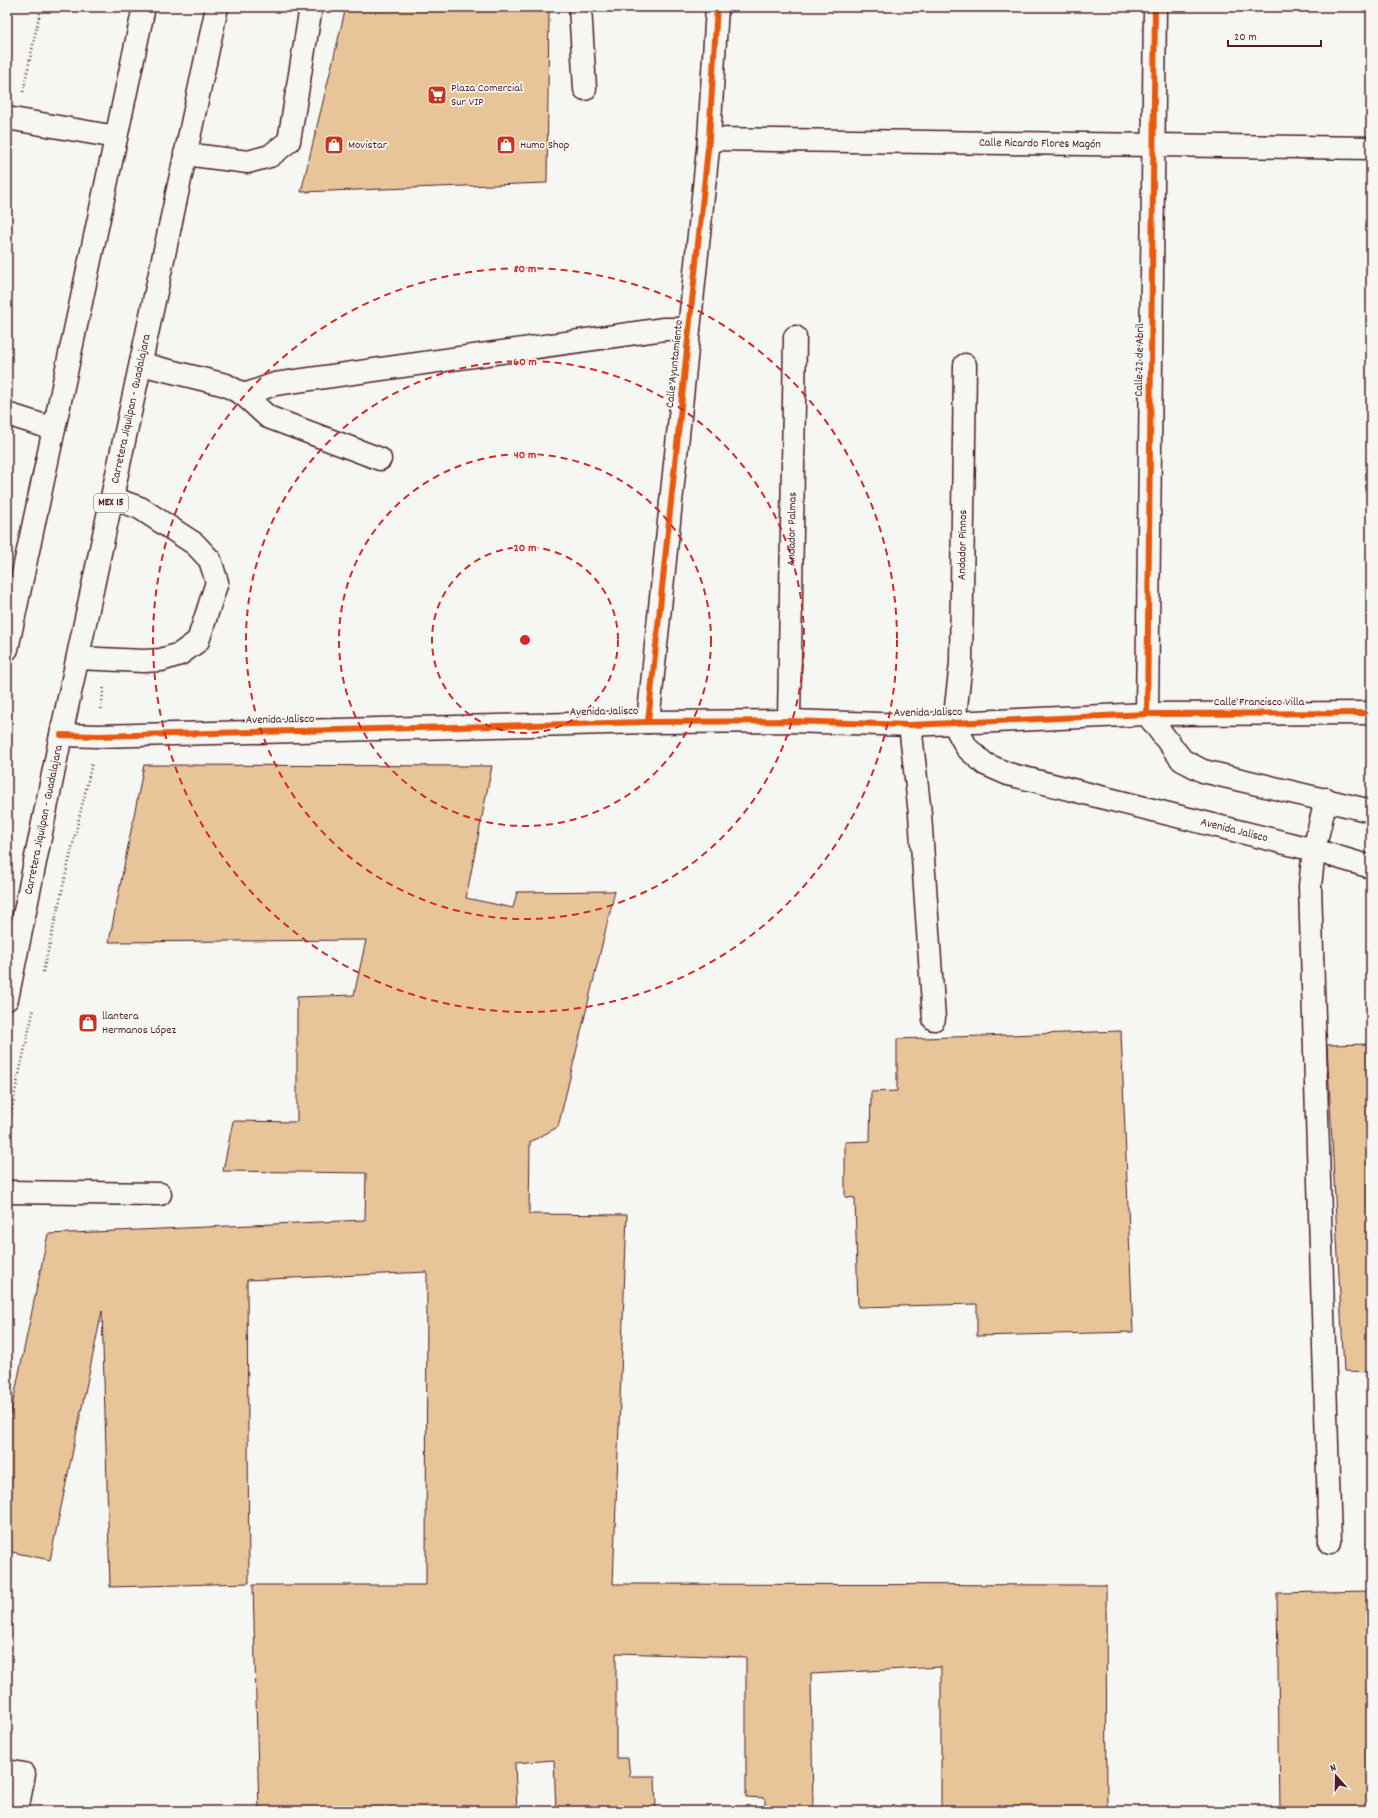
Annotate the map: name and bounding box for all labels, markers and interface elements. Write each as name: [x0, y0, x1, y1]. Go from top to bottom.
scale bar: [1228, 22, 1321, 48]
text: 20 m: [1234, 29, 1257, 46]
place label: Plaza Comercial Sur VIP: [451, 80, 523, 111]
supermarket icon: Plaza Comercial Sur VIP: [426, 84, 448, 106]
shop icon: Movistar: [323, 134, 345, 156]
shop icon: Humo Shop: [495, 134, 517, 156]
street label: Calle Ricardo Flores Magón: [979, 134, 1102, 153]
place label: Movistar: [348, 137, 388, 154]
place label: Humo Shop: [520, 137, 569, 154]
text: 80 m: [514, 261, 536, 278]
street label: Calle Ayuntamiento: [662, 319, 688, 409]
street label: Calle 22 de Abril: [1131, 323, 1149, 397]
street label: Carretera Jiquilpan - Guadalajara: [107, 332, 155, 485]
text: 60 m: [513, 354, 537, 371]
text: 40 m: [514, 447, 536, 464]
street label: Andador Palmas: [783, 492, 801, 566]
road number: MEX 15: [94, 494, 128, 512]
street label: Andador Pinnos: [954, 510, 972, 580]
text: 20 m: [514, 540, 536, 557]
centre of rings: [518, 633, 532, 647]
street label: Calle Francisco Villa: [1214, 694, 1305, 711]
street label: Avenida Jalisco: [569, 703, 639, 721]
street label: Avenida Jalisco: [893, 704, 963, 722]
street label: Avenida Jalisco: [245, 711, 315, 729]
street label: Carretera Jiquilpan - Guadalajara: [20, 743, 67, 896]
street label: Avenida Jalisco: [1199, 814, 1270, 847]
place label: llantera Hermanos López: [102, 1008, 176, 1039]
shop icon: llantera Hermanos López: [77, 1012, 99, 1034]
north arrow: [1316, 1756, 1356, 1796]
text: N: [1328, 1760, 1339, 1777]

